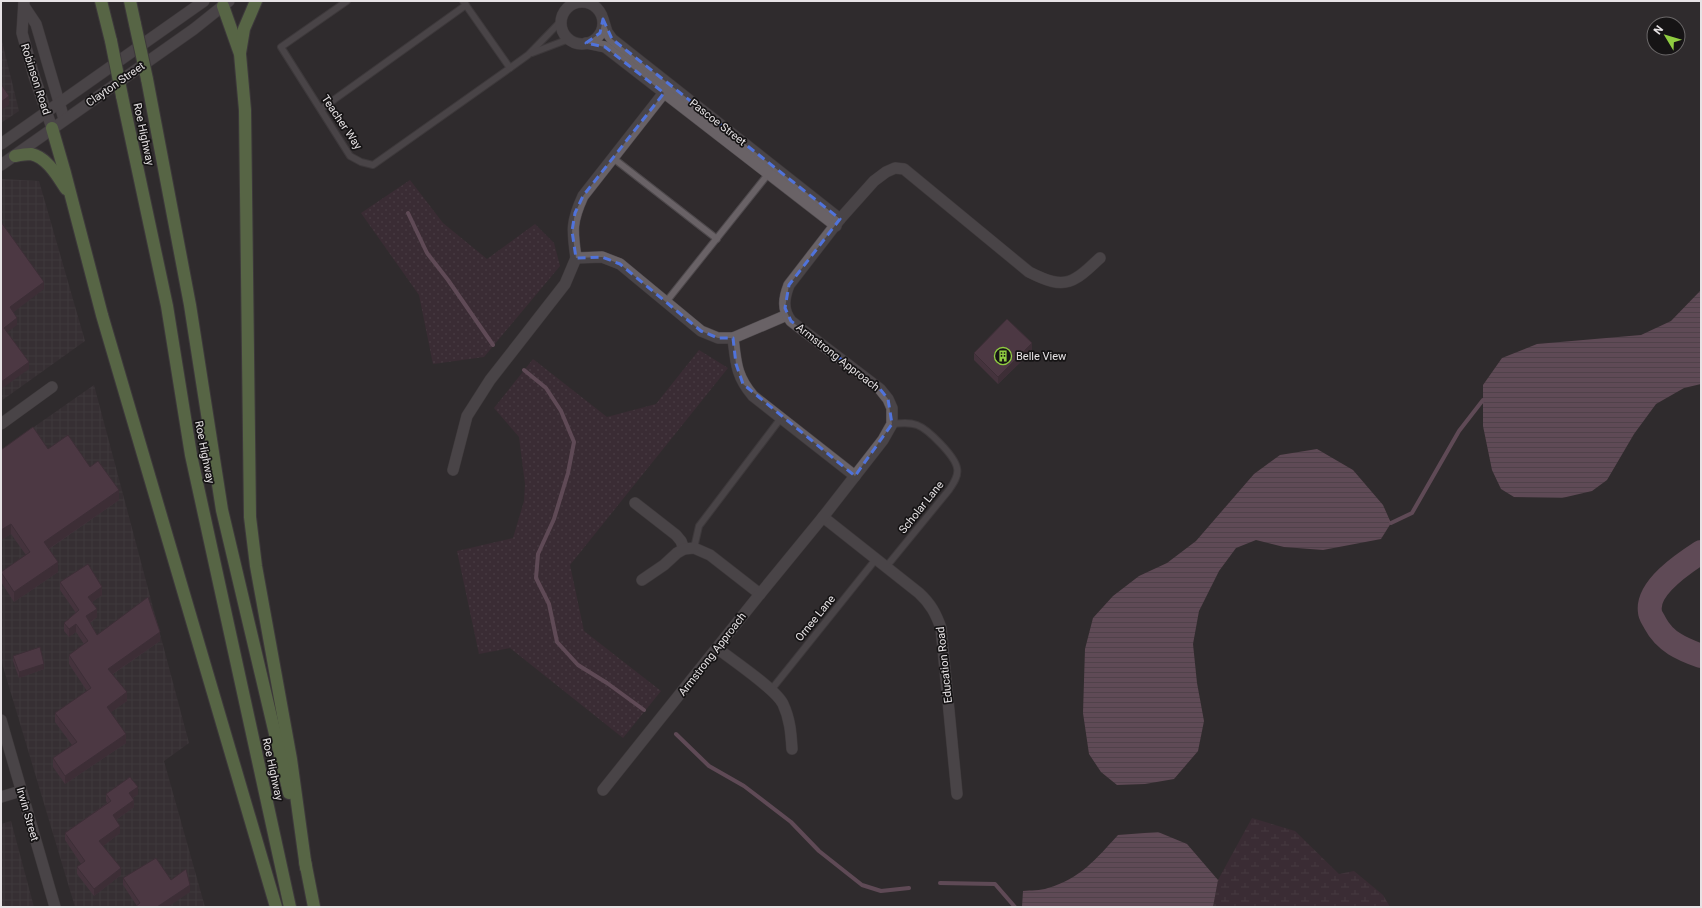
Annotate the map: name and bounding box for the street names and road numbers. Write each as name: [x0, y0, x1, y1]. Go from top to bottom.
street label: Robinson Road: [18, 42, 53, 116]
street label: Clayton Street: [83, 59, 147, 109]
street label: Teacher Way: [319, 93, 365, 153]
street label: Pascoe Street: [687, 96, 749, 149]
street label: Roe Highway: [131, 102, 157, 167]
street label: Armstrong Approach: [794, 321, 882, 394]
street label: Roe Highway: [192, 420, 217, 485]
street label: Scholar Lane: [896, 478, 947, 536]
street label: Ornee Lane: [793, 593, 838, 644]
street label: Armstrong Approach: [676, 610, 749, 698]
street label: Education Road: [934, 626, 955, 704]
street label: Roe Highway: [260, 737, 286, 802]
street label: Irwin Street: [14, 786, 42, 843]

